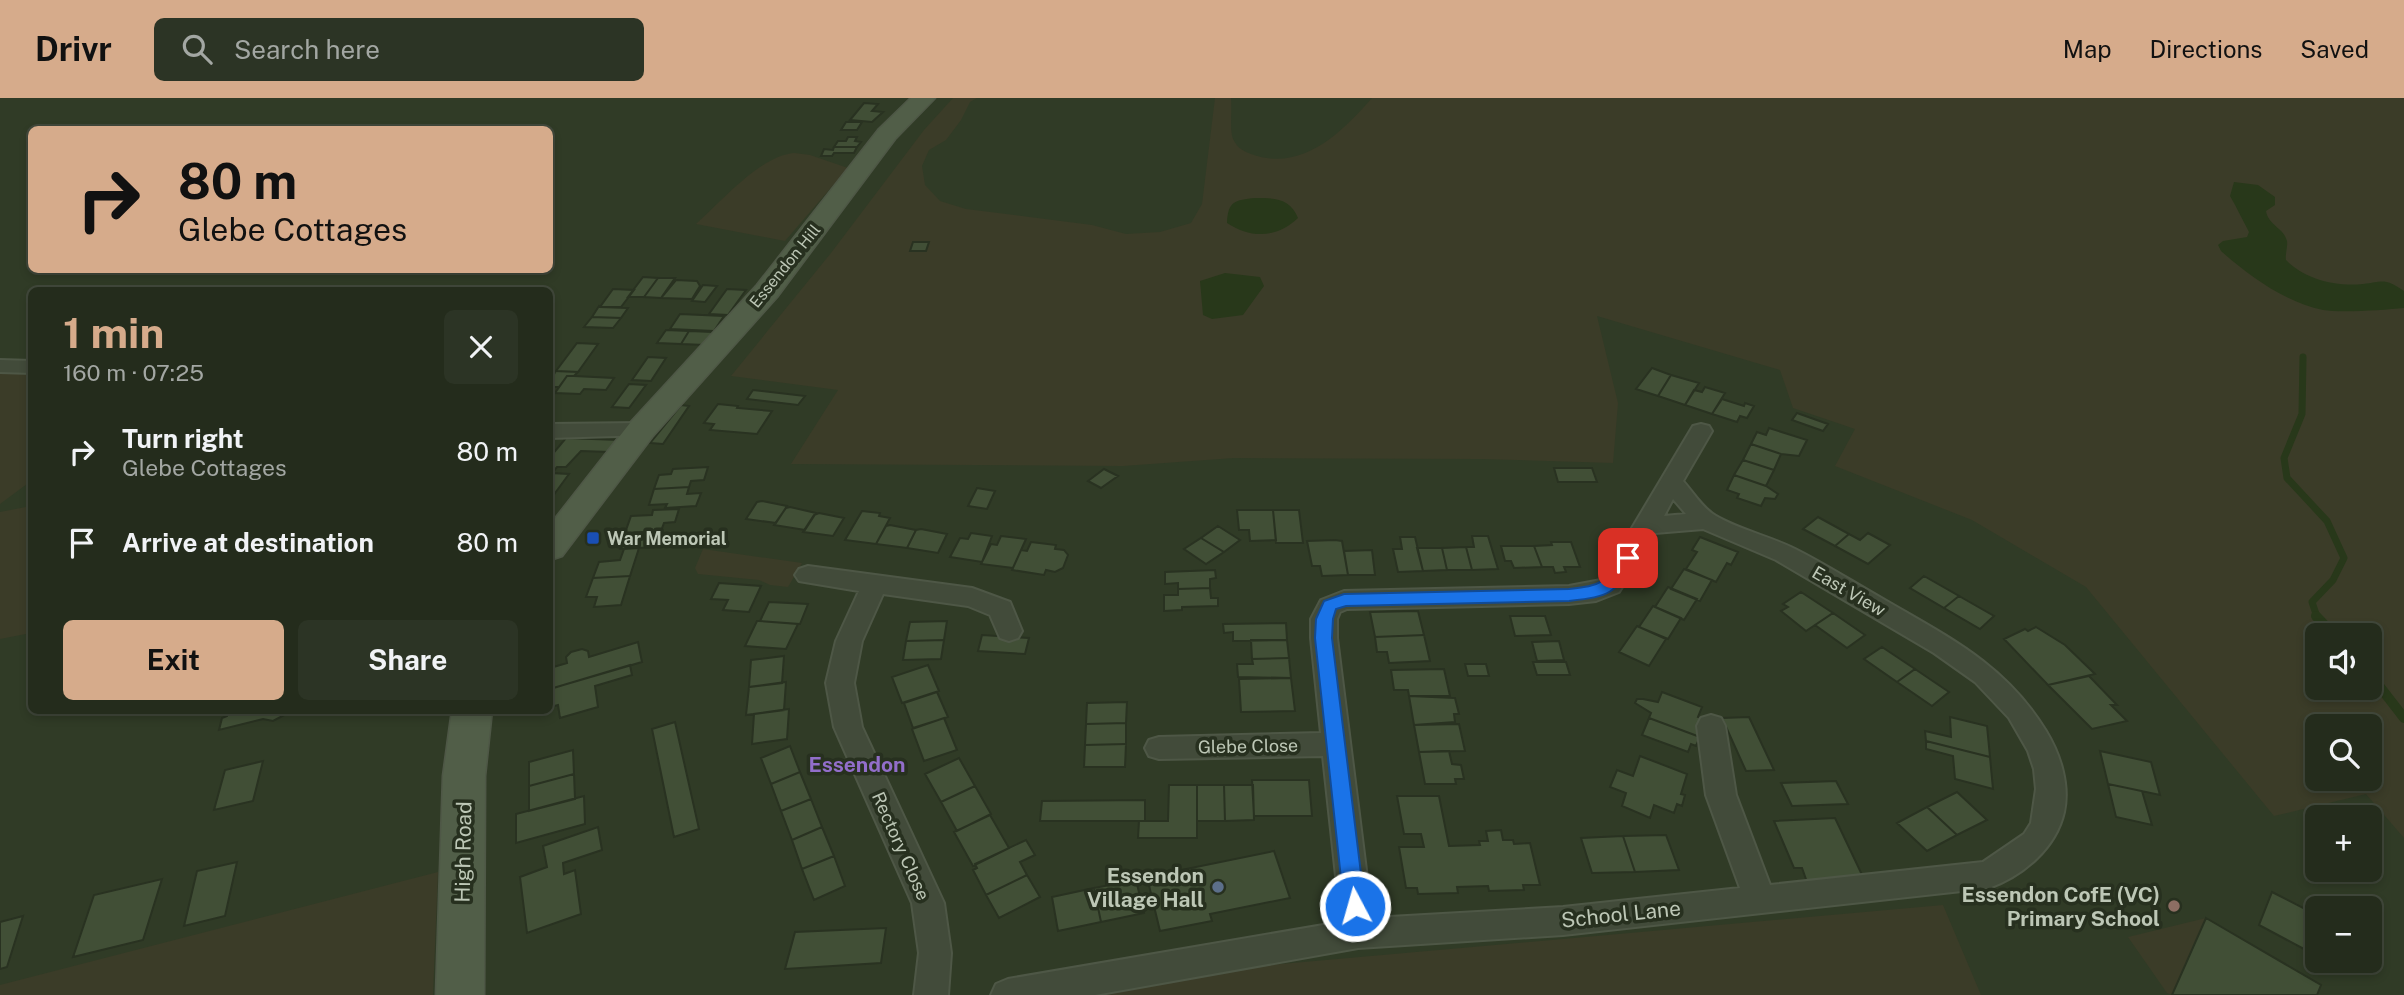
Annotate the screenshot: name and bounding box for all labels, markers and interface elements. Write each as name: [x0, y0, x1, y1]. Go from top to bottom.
search box: [154, 18, 644, 81]
text: Drivr: [35, 30, 112, 68]
icon: search: [178, 30, 216, 68]
text: Search here: [234, 34, 380, 65]
text: Map: [2063, 35, 2112, 63]
text: Directions: [2150, 35, 2262, 63]
text: Saved: [2300, 35, 2369, 63]
text: 80 m: [178, 152, 297, 210]
icon: right: [63, 154, 154, 245]
text: Glebe Cottages: [178, 211, 407, 248]
street label: Essendon Hill: [746, 220, 824, 312]
text: 1 min: [63, 308, 164, 357]
button: close: [444, 310, 518, 384]
text: 160 m · 07:25: [63, 359, 204, 386]
text: Turn right: [122, 423, 244, 454]
icon: right: [63, 433, 101, 471]
text: 80 m: [457, 436, 518, 467]
text: Glebe Cottages: [122, 454, 287, 481]
icon: arrive: [63, 524, 101, 562]
text: Arrive at destination: [122, 527, 374, 558]
text: 80 m: [457, 527, 518, 558]
place label: War Memorial: [607, 528, 727, 549]
pin: [1598, 528, 1658, 588]
marker: War Memorial: [585, 530, 601, 546]
icon: arrive: [1609, 539, 1647, 577]
street label: East View: [1808, 562, 1890, 620]
button: Exit: [63, 620, 284, 700]
button: Share: [298, 620, 518, 700]
map controls: [2305, 623, 2382, 973]
button: sound: [2305, 623, 2382, 700]
button: search: [2305, 714, 2382, 791]
street label: Glebe Close: [1198, 735, 1298, 757]
district label: Essendon: [808, 752, 906, 777]
street label: Rectory Close: [868, 789, 934, 903]
street label: High Road: [450, 801, 476, 903]
button: +: [2305, 805, 2382, 882]
place label: Essendon Village Hall: [1087, 863, 1204, 912]
position arrow: [1318, 869, 1392, 943]
marker: Essendon Village Hall: [1210, 879, 1226, 895]
place label: Essendon CofE (VC) Primary School: [1962, 882, 2160, 931]
street label: School Lane: [1560, 895, 1682, 933]
button: −: [2305, 896, 2382, 973]
marker: Essendon CofE (VC) Primary School: [2166, 898, 2182, 914]

